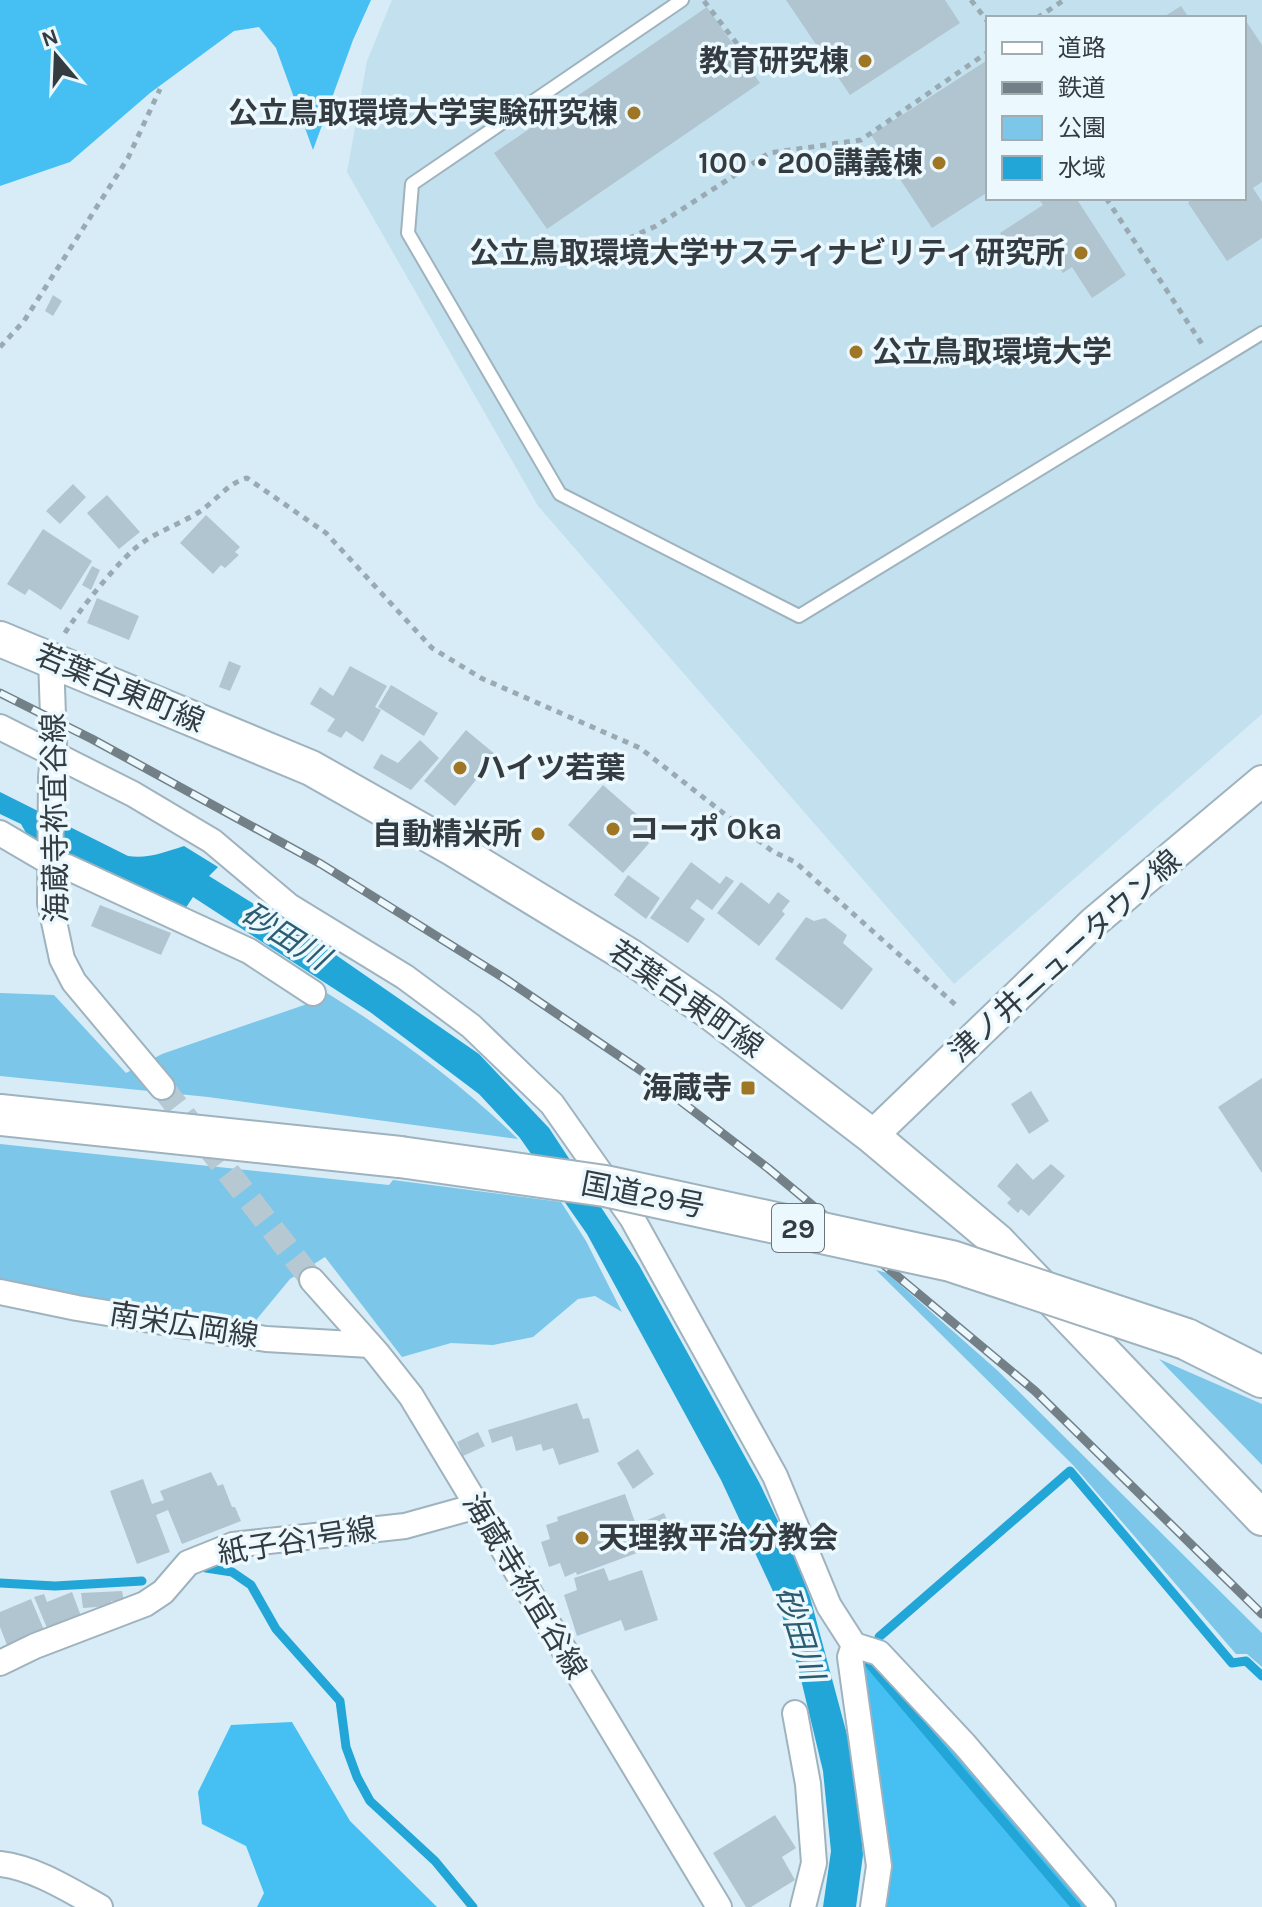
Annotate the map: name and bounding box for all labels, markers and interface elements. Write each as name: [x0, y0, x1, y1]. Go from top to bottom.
north arrow: [16, 16, 96, 96]
legend: [986, 16, 1246, 200]
text: N: [38, 23, 62, 53]
text: 道路: [1058, 34, 1106, 62]
place label: 教育研究棟: [699, 43, 849, 79]
marker: 教育研究棟: [856, 52, 874, 70]
text: 鉄道: [1058, 74, 1106, 102]
place label: 公立鳥取環境大学実験研究棟: [228, 95, 618, 131]
marker: 公立鳥取環境大学実験研究棟: [625, 104, 643, 122]
text: 公園: [1058, 114, 1106, 142]
place label: 100・200講義棟: [698, 145, 923, 181]
marker: 100・200講義棟: [930, 154, 948, 172]
text: 水域: [1058, 154, 1106, 182]
place label: 公立鳥取環境大学サスティナビリティ研究所: [469, 235, 1065, 271]
marker: 公立鳥取環境大学サスティナビリティ研究所: [1072, 244, 1090, 262]
place label: 公立鳥取環境大学: [872, 334, 1112, 370]
marker: 公立鳥取環境大学: [847, 343, 865, 361]
street label: 若葉台東町線: [30, 636, 210, 740]
street label: 海蔵寺祢宜谷線: [35, 713, 75, 923]
place label: ハイツ若葉: [476, 750, 625, 786]
marker: ハイツ若葉: [451, 759, 469, 777]
place label: コーポ Oka: [629, 811, 782, 847]
place label: 自動精米所: [372, 816, 522, 852]
marker: コーポ Oka: [604, 820, 622, 838]
marker: 自動精米所: [529, 825, 547, 843]
street label: 津ノ井ニュータウン線: [941, 842, 1189, 1070]
water label: 砂田川: [234, 895, 338, 979]
street label: 若葉台東町線: [602, 933, 770, 1065]
place label: 海蔵寺: [642, 1070, 732, 1106]
marker: 海蔵寺: [739, 1079, 757, 1097]
street label: 国道29号: [578, 1165, 708, 1225]
road number: 29: [772, 1204, 824, 1252]
street label: 南栄広岡線: [107, 1295, 261, 1355]
street label: 海蔵寺祢宜谷線: [455, 1487, 595, 1685]
street label: 紙子谷1号線: [215, 1511, 379, 1571]
place label: 天理教平治分教会: [598, 1520, 838, 1556]
marker: 天理教平治分教会: [573, 1529, 591, 1547]
water label: 砂田川: [767, 1582, 832, 1687]

